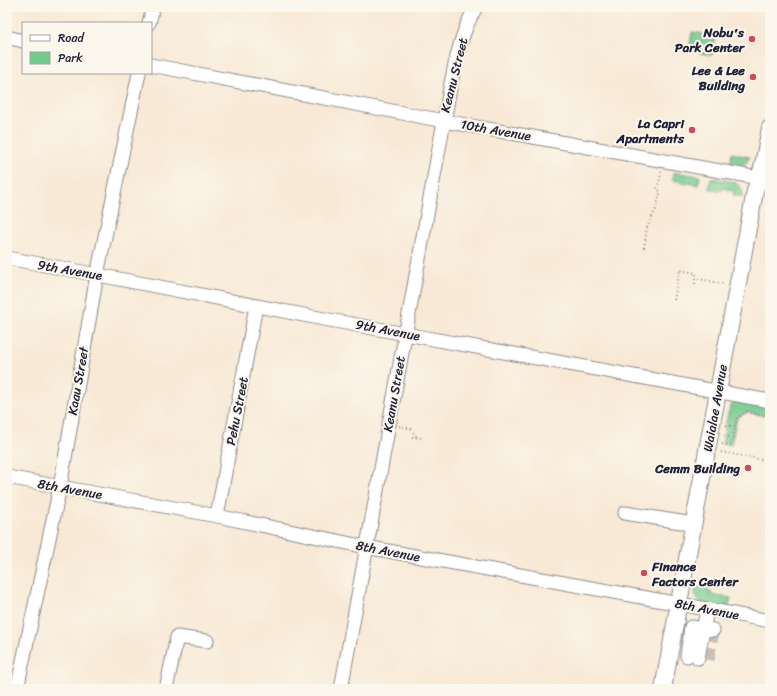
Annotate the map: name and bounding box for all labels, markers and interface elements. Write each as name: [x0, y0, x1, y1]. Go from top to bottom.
place label: Nobu's Park Center: [675, 21, 746, 59]
legend: [22, 22, 152, 74]
text: Road: [58, 27, 85, 49]
marker: Nobu's Park Center: [747, 34, 757, 44]
street label: Keanu Street: [434, 35, 475, 115]
text: Park: [58, 47, 83, 69]
place label: Lee & Lee Building: [692, 59, 745, 97]
marker: Lee & Lee Building: [748, 72, 758, 82]
street label: 10th Avenue: [459, 112, 533, 148]
place label: La Capri Apartments: [616, 112, 685, 150]
marker: La Capri Apartments: [687, 125, 697, 135]
street label: 9th Avenue: [36, 253, 104, 287]
street label: 9th Avenue: [354, 312, 422, 348]
street label: Kaau Street: [61, 344, 95, 417]
street label: Keanu Street: [376, 354, 412, 434]
street label: Waialae Avenue: [696, 362, 734, 454]
street label: Pehu Street: [219, 374, 255, 447]
place label: Cemm Building: [654, 457, 740, 480]
marker: Cemm Building: [743, 463, 753, 473]
street label: 8th Avenue: [36, 472, 104, 506]
street label: 8th Avenue: [354, 533, 422, 569]
place label: Finance Factors Center: [651, 555, 739, 593]
marker: Finance Factors Center: [639, 568, 649, 578]
street label: 8th Avenue: [673, 591, 741, 627]

